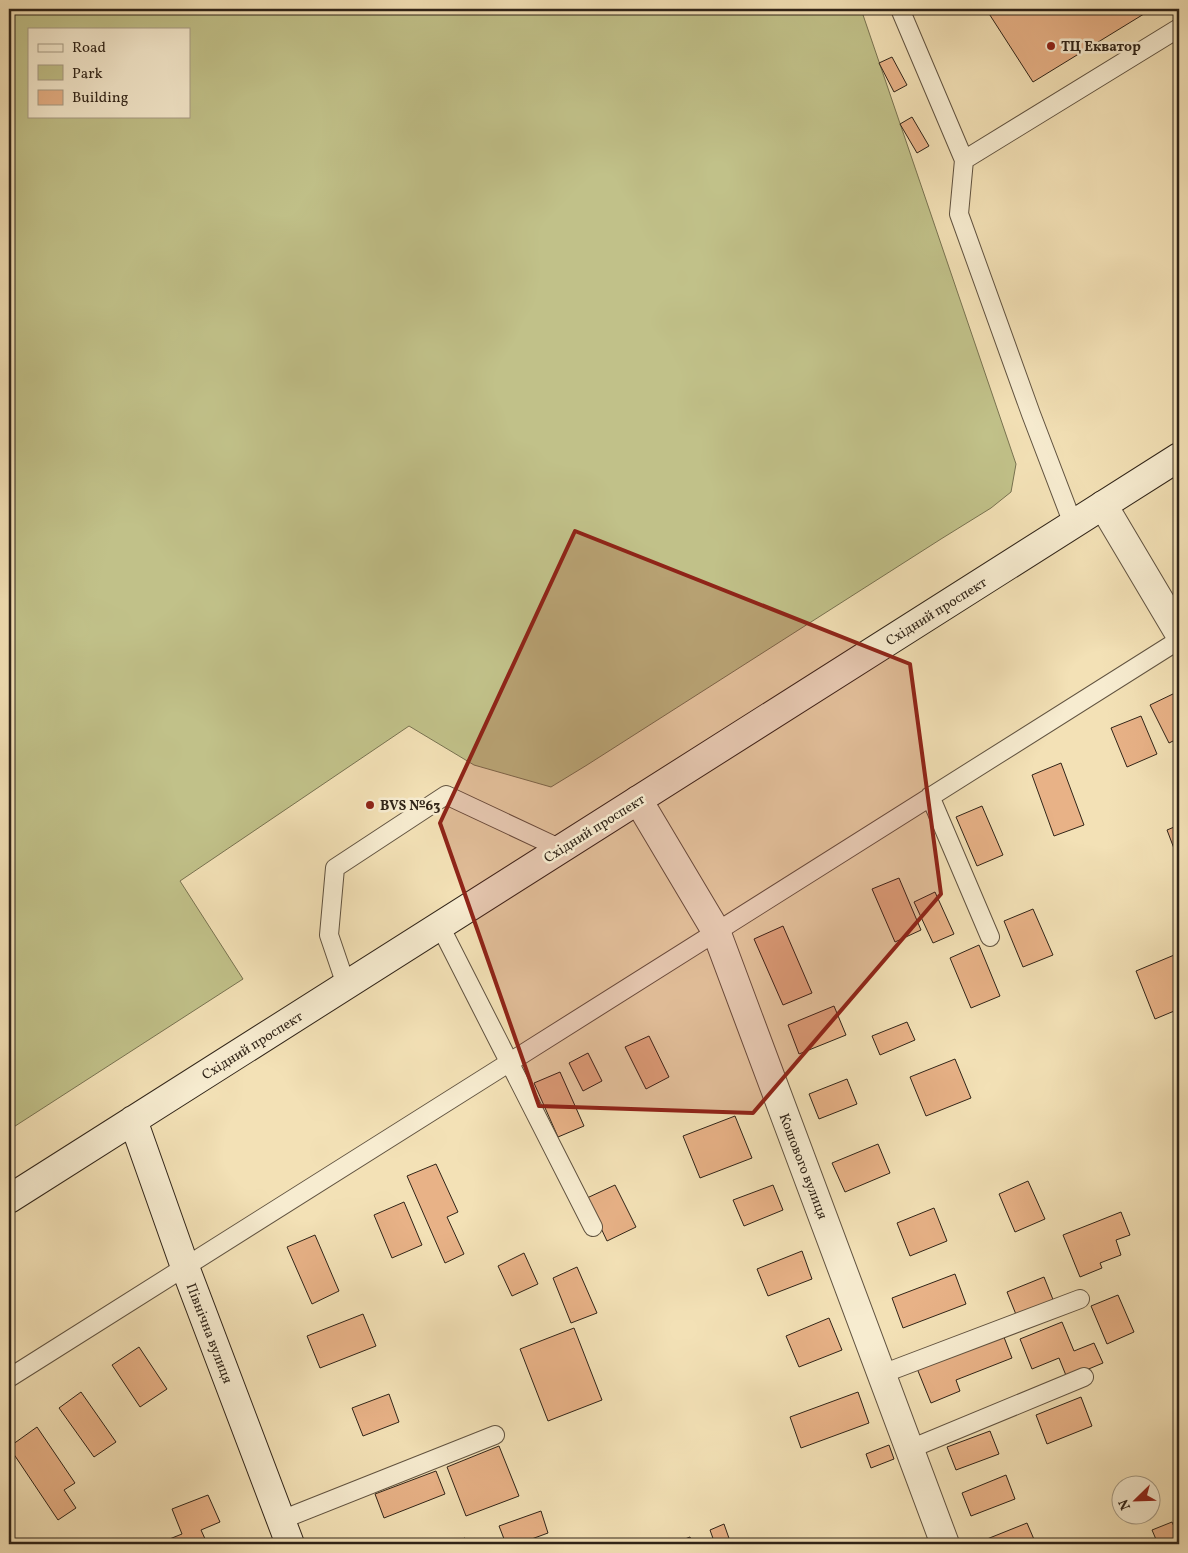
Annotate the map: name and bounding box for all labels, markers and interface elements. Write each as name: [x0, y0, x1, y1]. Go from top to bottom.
legend: [28, 28, 190, 118]
text: Road: [72, 38, 106, 59]
place label: ТЦ Екватор: [1061, 38, 1141, 57]
marker: ТЦ Екватор: [1045, 40, 1057, 52]
text: Park: [72, 64, 103, 85]
text: Building: [72, 88, 129, 109]
street label: Східний проспект: [883, 573, 991, 651]
street label: Східний проспект: [541, 790, 649, 868]
place label: BVS №63: [380, 797, 440, 816]
marker: BVS №63: [364, 799, 376, 811]
street label: Східний проспект: [199, 1007, 307, 1085]
street label: Кошового вулиця: [774, 1111, 832, 1222]
street label: Північна вулиця: [181, 1281, 237, 1387]
north arrow: [1110, 1476, 1160, 1526]
text: N: [1115, 1496, 1136, 1513]

